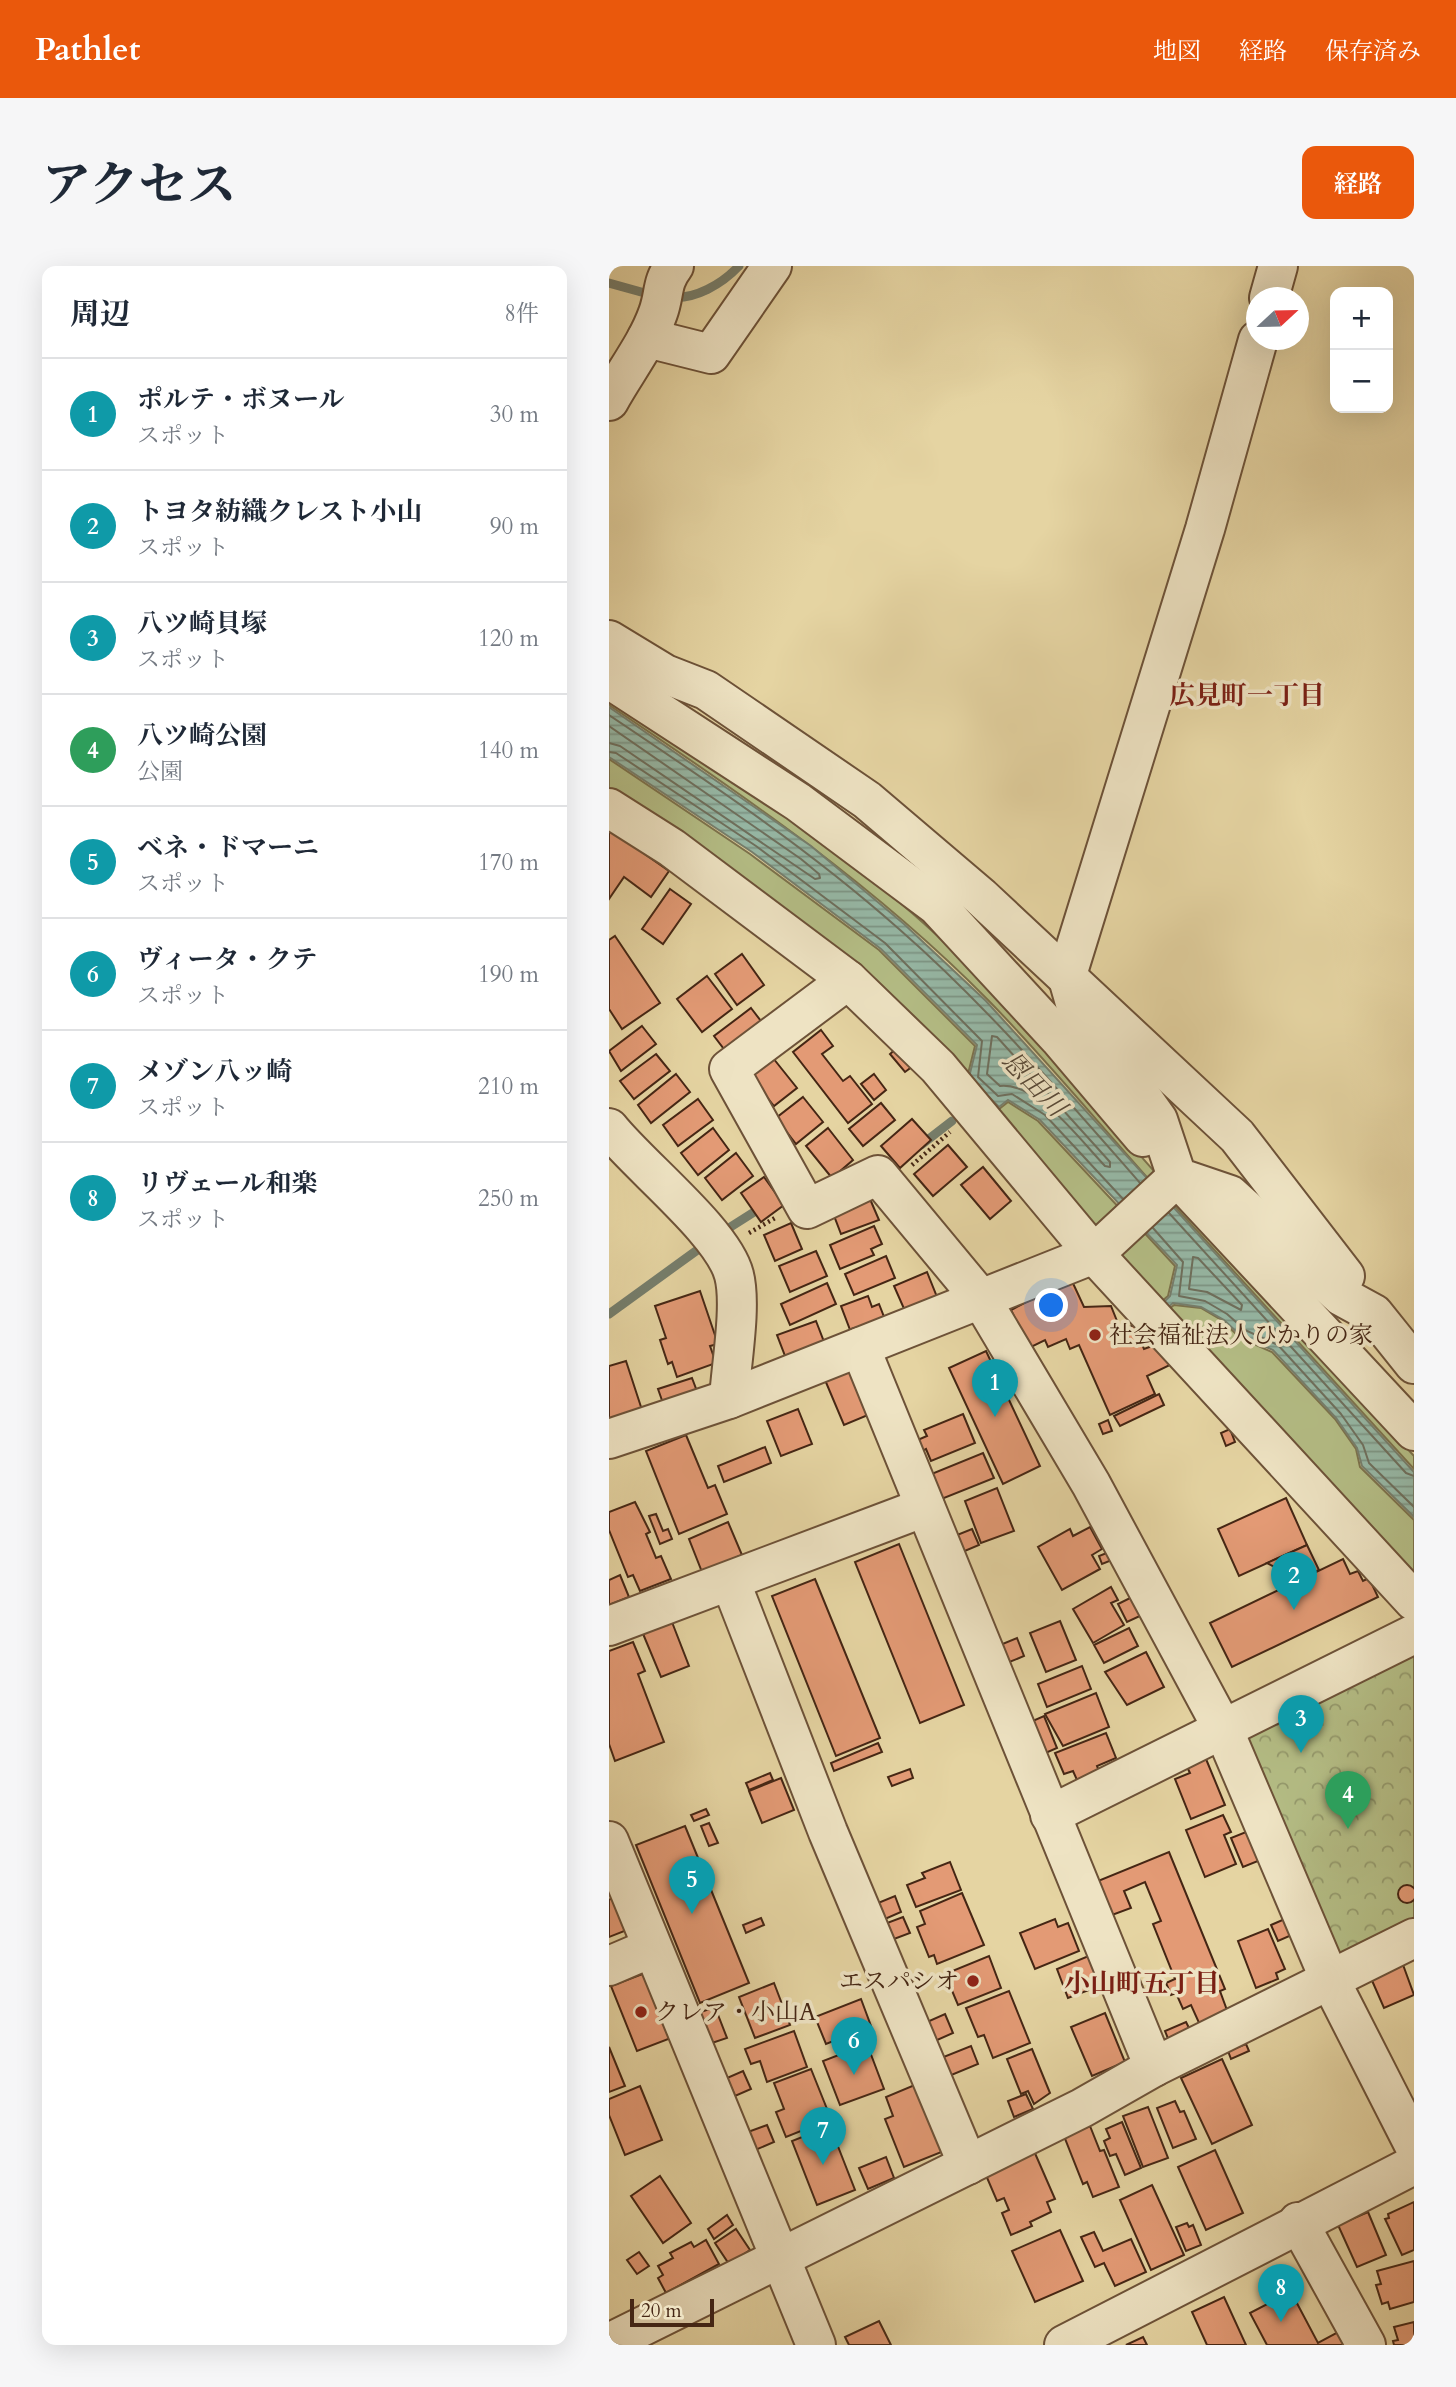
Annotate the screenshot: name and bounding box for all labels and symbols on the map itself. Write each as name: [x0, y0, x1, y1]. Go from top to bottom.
north arrow: [1246, 287, 1309, 350]
district label: 広見町一丁目: [1169, 678, 1325, 713]
water label: 恩田川: [994, 1044, 1076, 1126]
your location: [1034, 1288, 1068, 1322]
place label: 社会福祉法人ひかりの家: [1109, 1319, 1373, 1352]
marker: 社会福祉法人ひかりの家: [1087, 1327, 1103, 1343]
pin: 1: [972, 1359, 1018, 1417]
pin: 2: [1271, 1552, 1317, 1610]
pin: 3: [1278, 1695, 1324, 1753]
pin: 4: [1325, 1771, 1371, 1829]
pin: 5: [669, 1856, 715, 1914]
place label: エスパシオ: [839, 1965, 959, 1998]
district label: 小山町五丁目: [1064, 1966, 1220, 2001]
marker: エスパシオ: [965, 1973, 981, 1989]
place label: クレア・小山A: [655, 1996, 817, 2029]
marker: クレア・小山A: [633, 2004, 649, 2020]
pin: 6: [831, 2017, 877, 2075]
pin: 7: [800, 2107, 846, 2165]
pin: 8: [1258, 2264, 1304, 2322]
scale bar: [630, 2296, 714, 2328]

